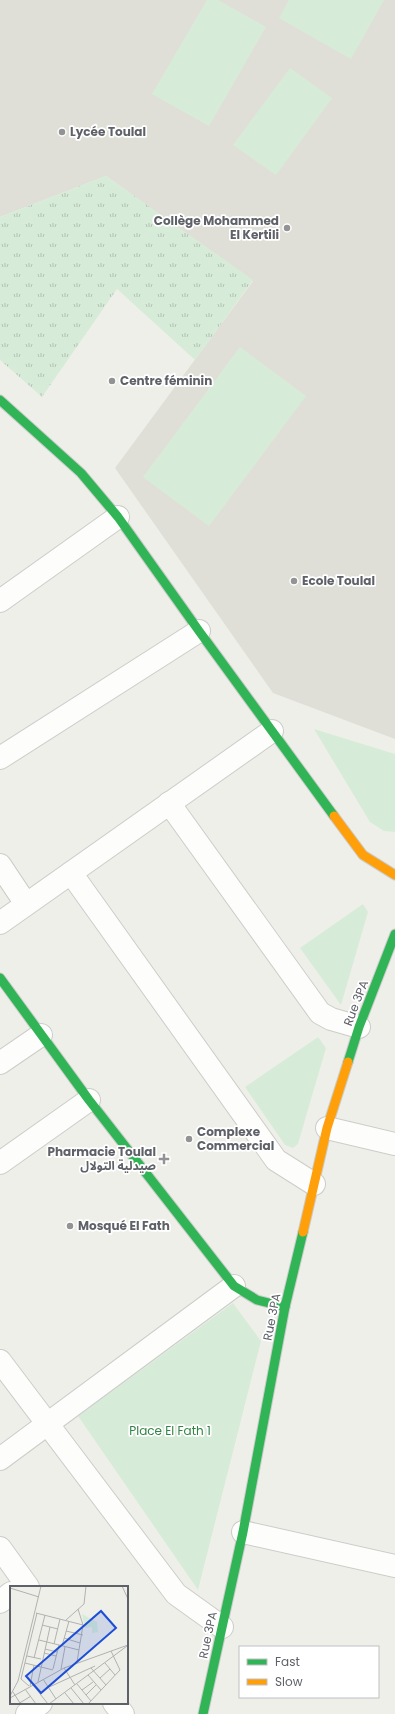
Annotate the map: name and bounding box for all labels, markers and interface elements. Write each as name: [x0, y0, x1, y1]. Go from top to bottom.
place label: Lycée Toulal: [70, 123, 146, 140]
marker: Lycée Toulal: [57, 127, 67, 137]
place label: Collège Mohammed El Kertili: [154, 212, 279, 243]
marker: Collège Mohammed El Kertili: [282, 223, 292, 233]
place label: Centre féminin: [120, 372, 212, 389]
marker: Centre féminin: [107, 376, 117, 386]
place label: Ecole Toulal: [302, 572, 375, 589]
marker: Ecole Toulal: [289, 576, 299, 586]
street label: Rue 3PA: [339, 977, 372, 1028]
place label: Complexe Commercial: [197, 1123, 274, 1154]
marker: Complexe Commercial: [184, 1134, 194, 1144]
place label: Pharmacie Toulal صيدلية التولال: [47, 1143, 156, 1174]
marker: Pharmacie Toulal صيدلية التولال: [159, 1154, 169, 1164]
place label: Mosqué El Fath: [78, 1217, 170, 1234]
marker: Mosqué El Fath: [65, 1221, 75, 1231]
street label: Rue 3PA: [259, 1292, 284, 1342]
park label: Place El Fath 1: [129, 1422, 211, 1439]
inset map: [10, 1586, 128, 1704]
street label: Rue 3PA: [194, 1610, 221, 1660]
legend: [239, 1646, 379, 1698]
text: Fast: [275, 1653, 300, 1670]
text: Slow: [275, 1673, 303, 1690]

